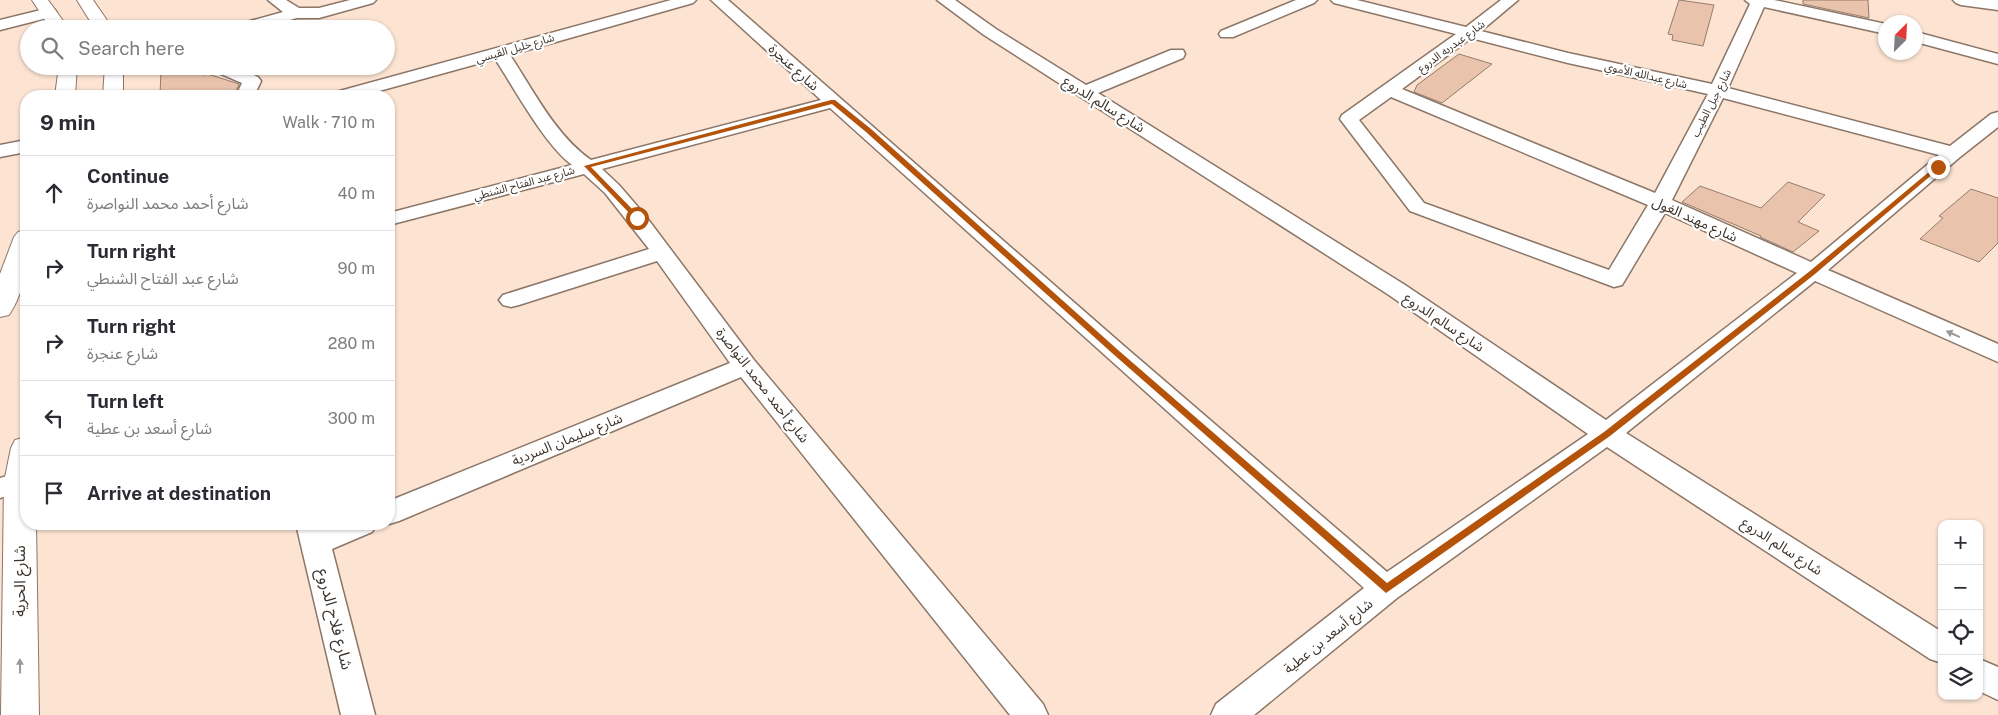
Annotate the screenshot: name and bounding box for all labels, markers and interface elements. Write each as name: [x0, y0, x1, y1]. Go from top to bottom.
north arrow: [1878, 15, 1923, 60]
street label: شارع عبدربه الدروع: [1415, 17, 1488, 76]
search box: [20, 20, 395, 75]
street label: شارع خليل القيسي: [474, 31, 557, 68]
icon: search: [38, 34, 66, 62]
text: Search here: [78, 37, 185, 59]
street label: شارع عنجرة: [764, 40, 822, 96]
street label: شارع عبدالله الأموي: [1603, 60, 1689, 94]
street label: شارع جبل الطيب: [1689, 67, 1735, 140]
street label: شارع سالم الدروع: [1058, 72, 1148, 138]
text: 9 min: [40, 110, 96, 135]
text: Walk · 710 m: [283, 113, 375, 132]
route end: [1927, 156, 1950, 179]
street label: شارع عبد الفتاح الشنطي: [472, 164, 577, 206]
text: Continue: [87, 165, 169, 187]
icon: ahead: [40, 179, 68, 207]
text: 40 m: [337, 184, 375, 203]
street label: شارع مهند الغول: [1649, 193, 1740, 248]
text: شارع أحمد محمد النواصرة: [87, 194, 249, 213]
route start: [626, 207, 649, 230]
text: Turn right: [87, 240, 176, 262]
icon: right: [40, 254, 68, 282]
text: 90 m: [338, 259, 375, 278]
text: شارع عبد الفتاح الشنطي: [87, 269, 239, 288]
street label: شارع سالم الدروع: [1399, 289, 1487, 357]
text: Turn right: [87, 315, 176, 337]
street label: شارع أحمد محمد النواصرة: [711, 324, 813, 447]
icon: right: [40, 329, 68, 357]
one-way arrow: [1946, 330, 1960, 338]
text: 280 m: [328, 334, 375, 353]
text: شارع عنجرة: [87, 344, 158, 363]
text: Turn left: [87, 390, 164, 412]
icon: left: [40, 404, 68, 432]
text: 300 m: [328, 409, 375, 428]
street label: شارع سليمان السردية: [509, 409, 626, 471]
text: شارع أسعد بن عطية: [87, 419, 212, 438]
icon: arrive: [40, 479, 68, 507]
text: Arrive at destination: [87, 482, 271, 504]
street label: شارع سالم الدروع: [1737, 514, 1826, 581]
map controls: [1938, 520, 1983, 700]
button: +: [1938, 520, 1983, 565]
street label: شارع الحرية: [10, 545, 32, 617]
button: −: [1938, 565, 1983, 610]
street label: شارع فلاح الدروع: [310, 566, 357, 672]
street label: شارع أسعد بن عطية: [1280, 595, 1377, 679]
button: locate: [1938, 610, 1983, 655]
button: layers: [1938, 655, 1983, 700]
one-way arrow: [16, 658, 24, 674]

